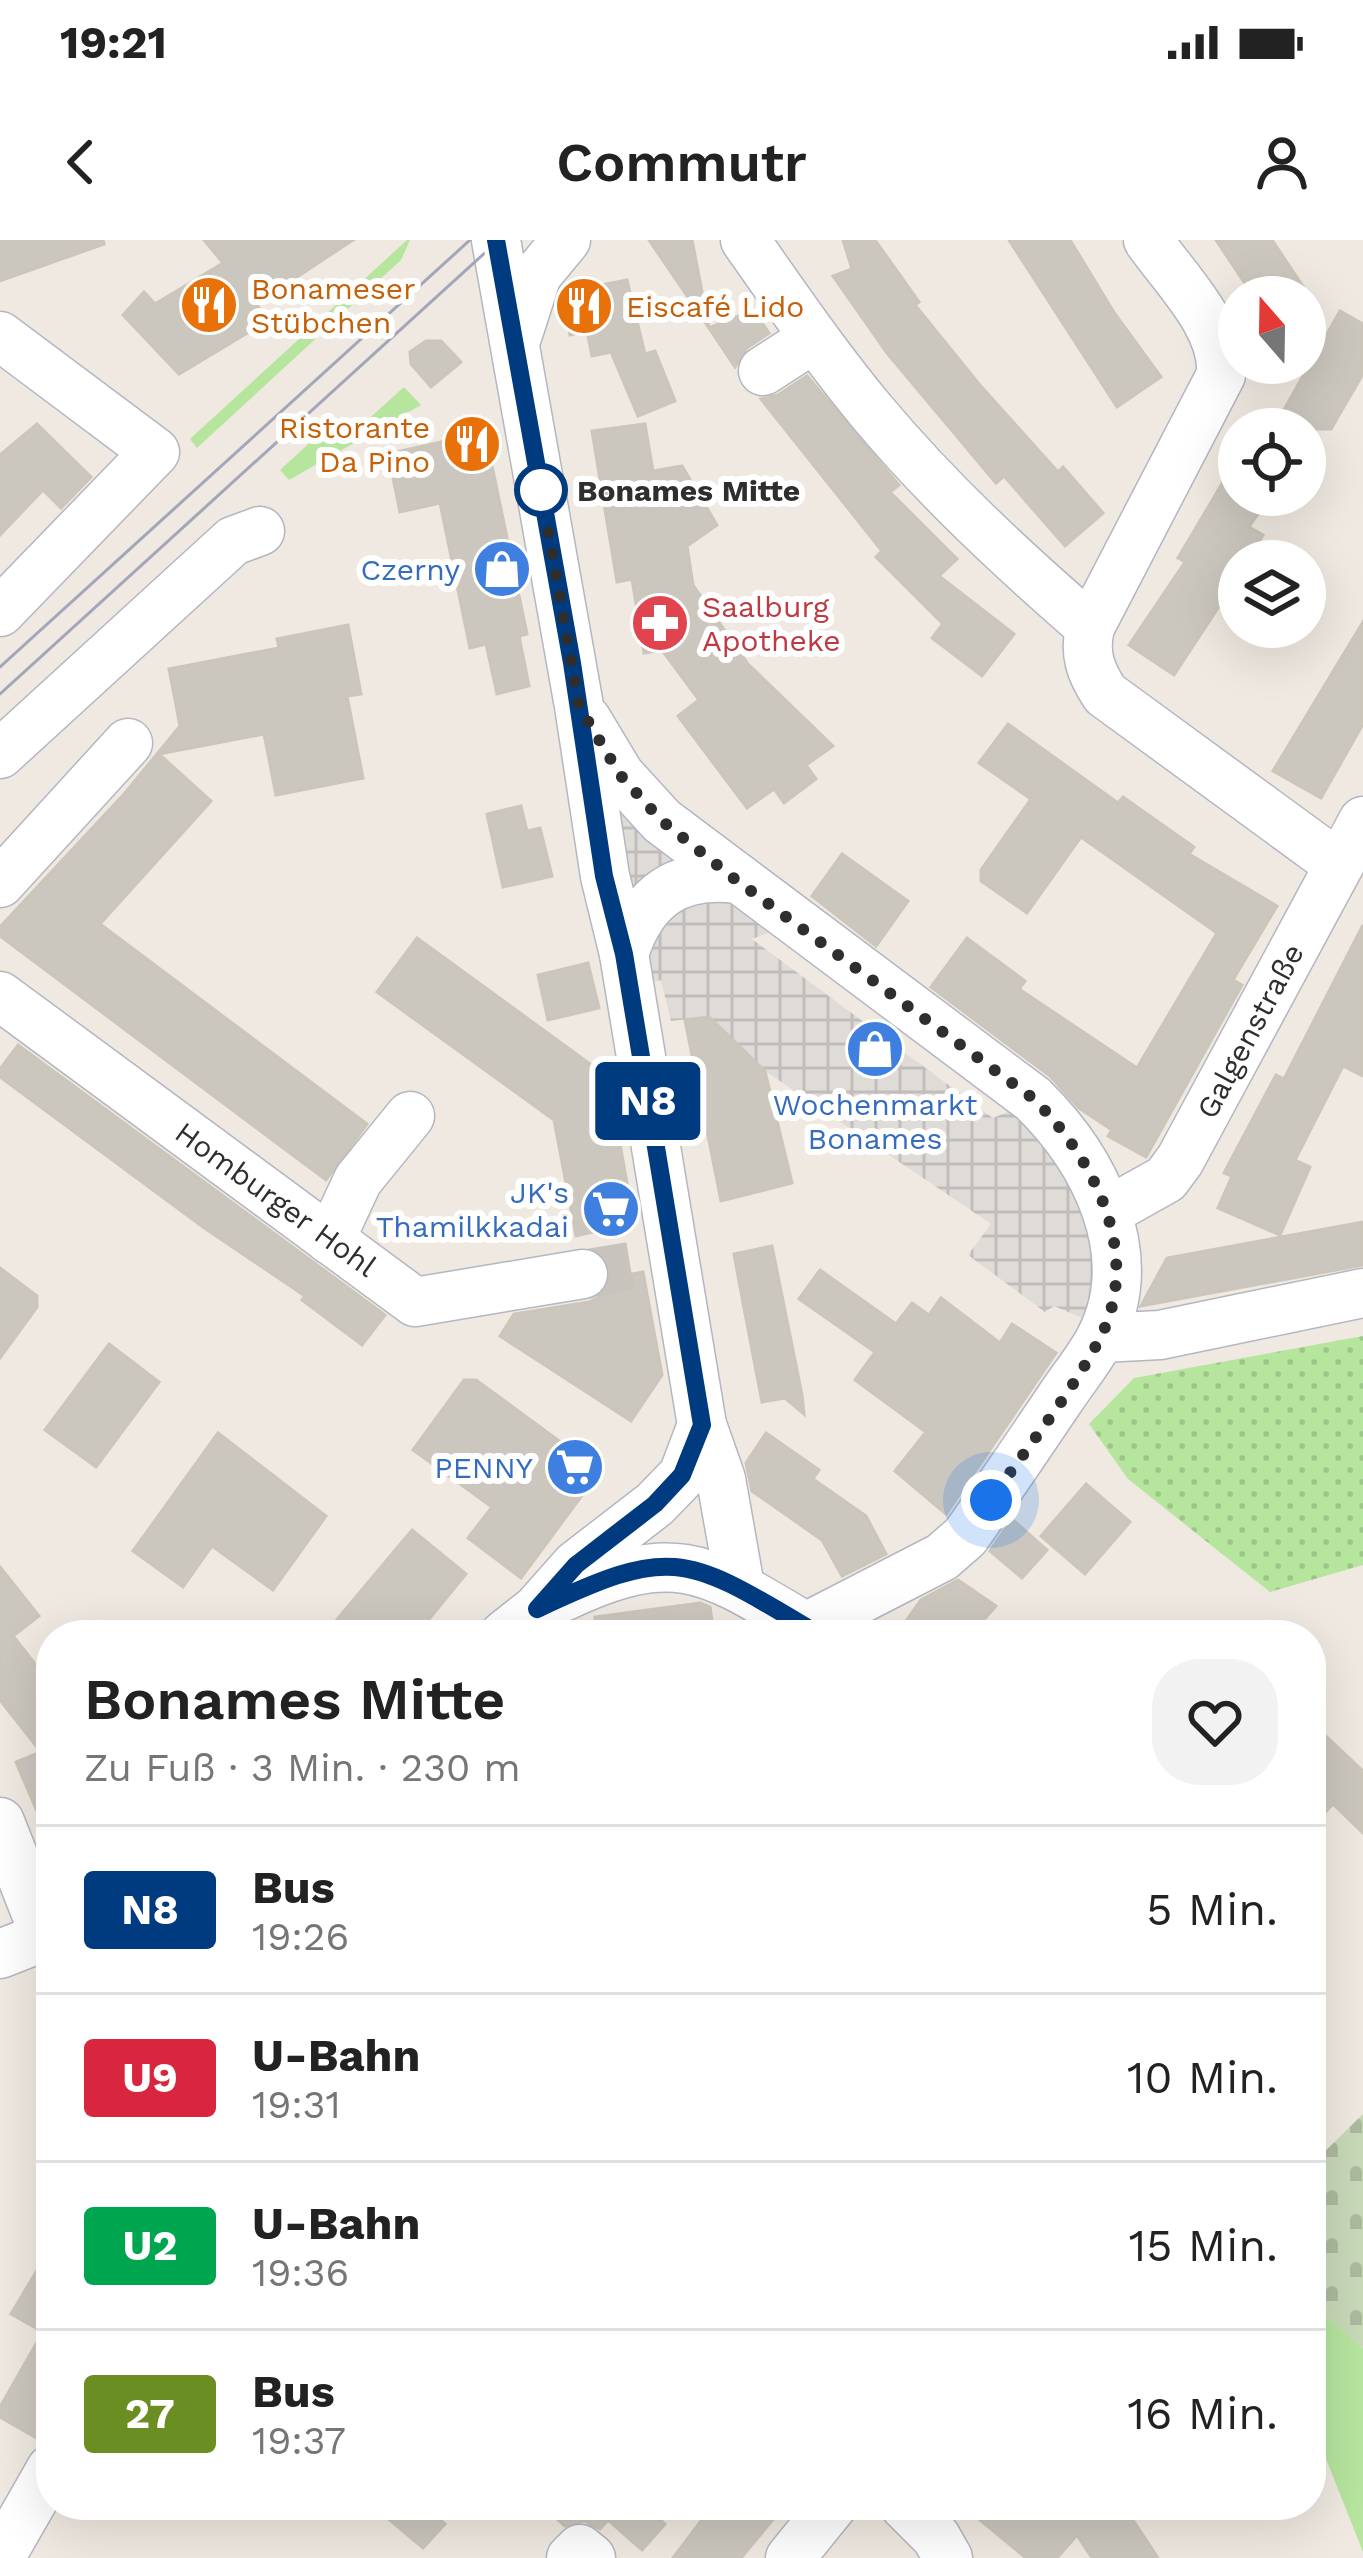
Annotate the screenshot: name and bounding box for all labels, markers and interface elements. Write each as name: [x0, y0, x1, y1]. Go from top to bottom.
text: 19:21: [60, 16, 167, 69]
icon: back: [48, 129, 114, 195]
icon: person: [1249, 129, 1315, 195]
text: Commutr: [556, 131, 807, 194]
place label: Bonameser Stübchen: [251, 271, 415, 340]
restaurant icon: Bonameser Stübchen: [178, 274, 240, 336]
restaurant icon: Eiscafé Lido: [553, 275, 615, 337]
north arrow: [1218, 276, 1326, 384]
map controls: [1218, 276, 1326, 648]
place label: Eiscafé Lido: [626, 289, 804, 324]
button: locate: [1218, 408, 1326, 516]
place label: Ristorante Da Pino: [279, 410, 430, 479]
restaurant icon: Ristorante Da Pino: [441, 413, 503, 475]
marker: Bonames Mitte: [516, 465, 566, 515]
place label: Bonames Mitte: [577, 473, 800, 508]
shop icon: Czerny: [471, 538, 533, 600]
button: layers: [1218, 540, 1326, 648]
place label: Czerny: [360, 552, 461, 587]
place label: Saalburg Apotheke: [702, 589, 841, 658]
pharmacy icon: Saalburg Apotheke: [629, 592, 691, 654]
street label: Galgenstraße: [1189, 938, 1311, 1124]
shop icon: Wochenmarkt Bonames: [844, 1018, 906, 1080]
line badge: N8: [594, 1062, 702, 1140]
text: N8: [619, 1076, 677, 1125]
place label: Wochenmarkt Bonames: [773, 1087, 978, 1156]
street label: Homburger Hohl: [169, 1114, 383, 1284]
place label: JK's Thamilkkadai: [376, 1175, 569, 1244]
supermarket icon: JK's Thamilkkadai: [580, 1178, 642, 1240]
supermarket icon: PENNY: [544, 1436, 606, 1498]
place label: PENNY: [434, 1450, 533, 1485]
your location: [961, 1470, 1021, 1530]
button: heart: [1152, 1659, 1278, 1785]
text: Bonames Mitte: [84, 1666, 505, 1733]
text: Zu Fuß · 3 Min. · 230 m: [84, 1745, 521, 1790]
text: Bus: [252, 1861, 335, 1914]
text: 5 Min.: [1146, 1883, 1278, 1936]
text: N8: [121, 1885, 179, 1934]
text: 19:26: [252, 1914, 349, 1959]
text: U-Bahn: [252, 2029, 420, 2082]
text: 10 Min.: [1127, 2051, 1278, 2104]
text: U9: [122, 2053, 178, 2102]
text: 19:31: [252, 2082, 341, 2127]
text: U-Bahn: [252, 2197, 420, 2250]
text: 15 Min.: [1129, 2219, 1278, 2272]
text: U2: [123, 2221, 177, 2270]
text: 19:36: [252, 2250, 349, 2295]
text: Bus: [252, 2365, 335, 2418]
text: 16 Min.: [1128, 2387, 1278, 2440]
text: 27: [125, 2389, 175, 2438]
text: 19:37: [252, 2418, 346, 2463]

